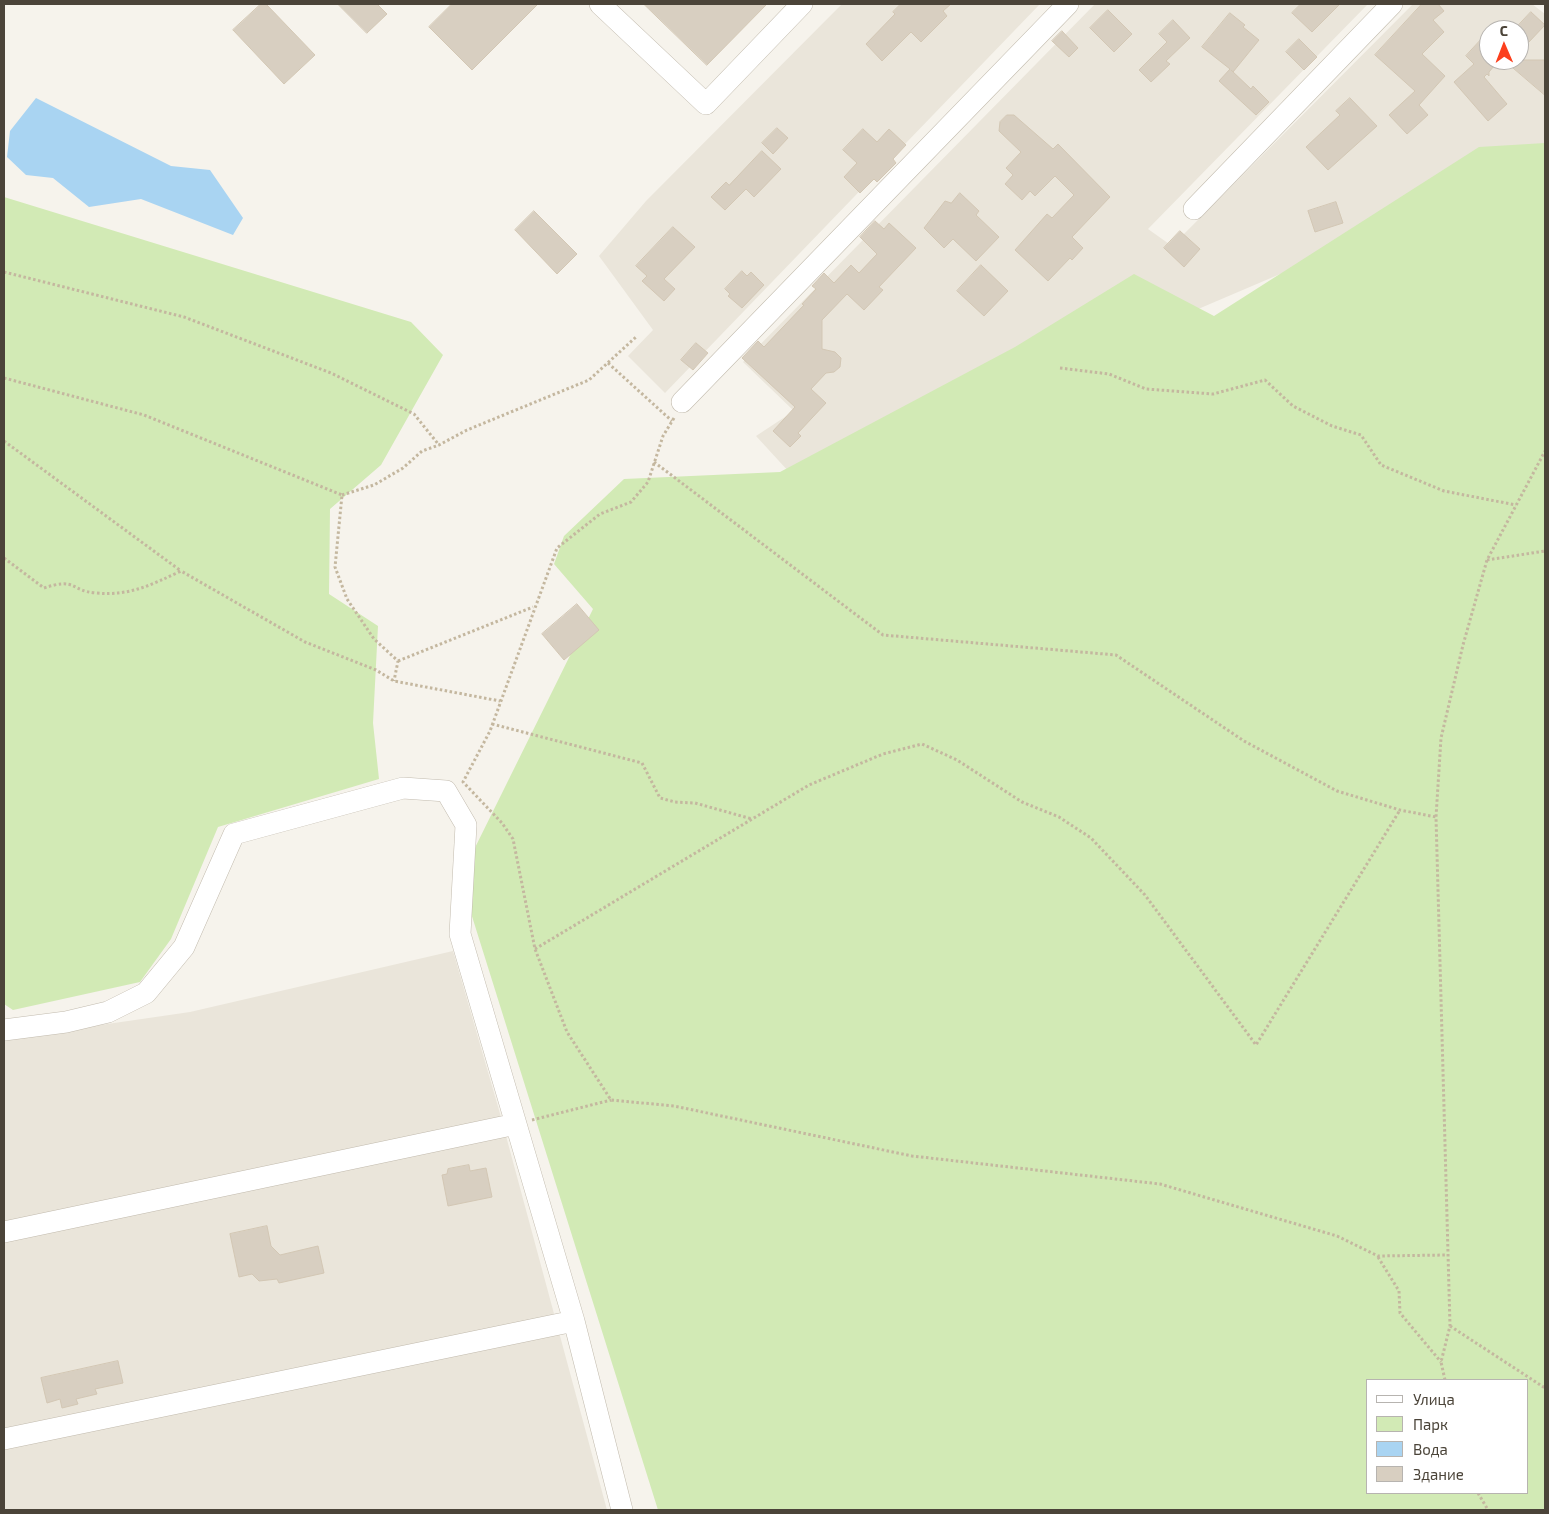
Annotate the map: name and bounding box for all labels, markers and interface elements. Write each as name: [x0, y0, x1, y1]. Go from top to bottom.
north arrow: [1479, 20, 1529, 70]
text: С: [1499, 22, 1508, 39]
legend: [1366, 1379, 1529, 1494]
text: Улица: [1413, 1390, 1455, 1408]
text: Парк: [1413, 1415, 1448, 1433]
text: Вода: [1413, 1440, 1448, 1458]
text: Здание: [1413, 1465, 1464, 1483]

